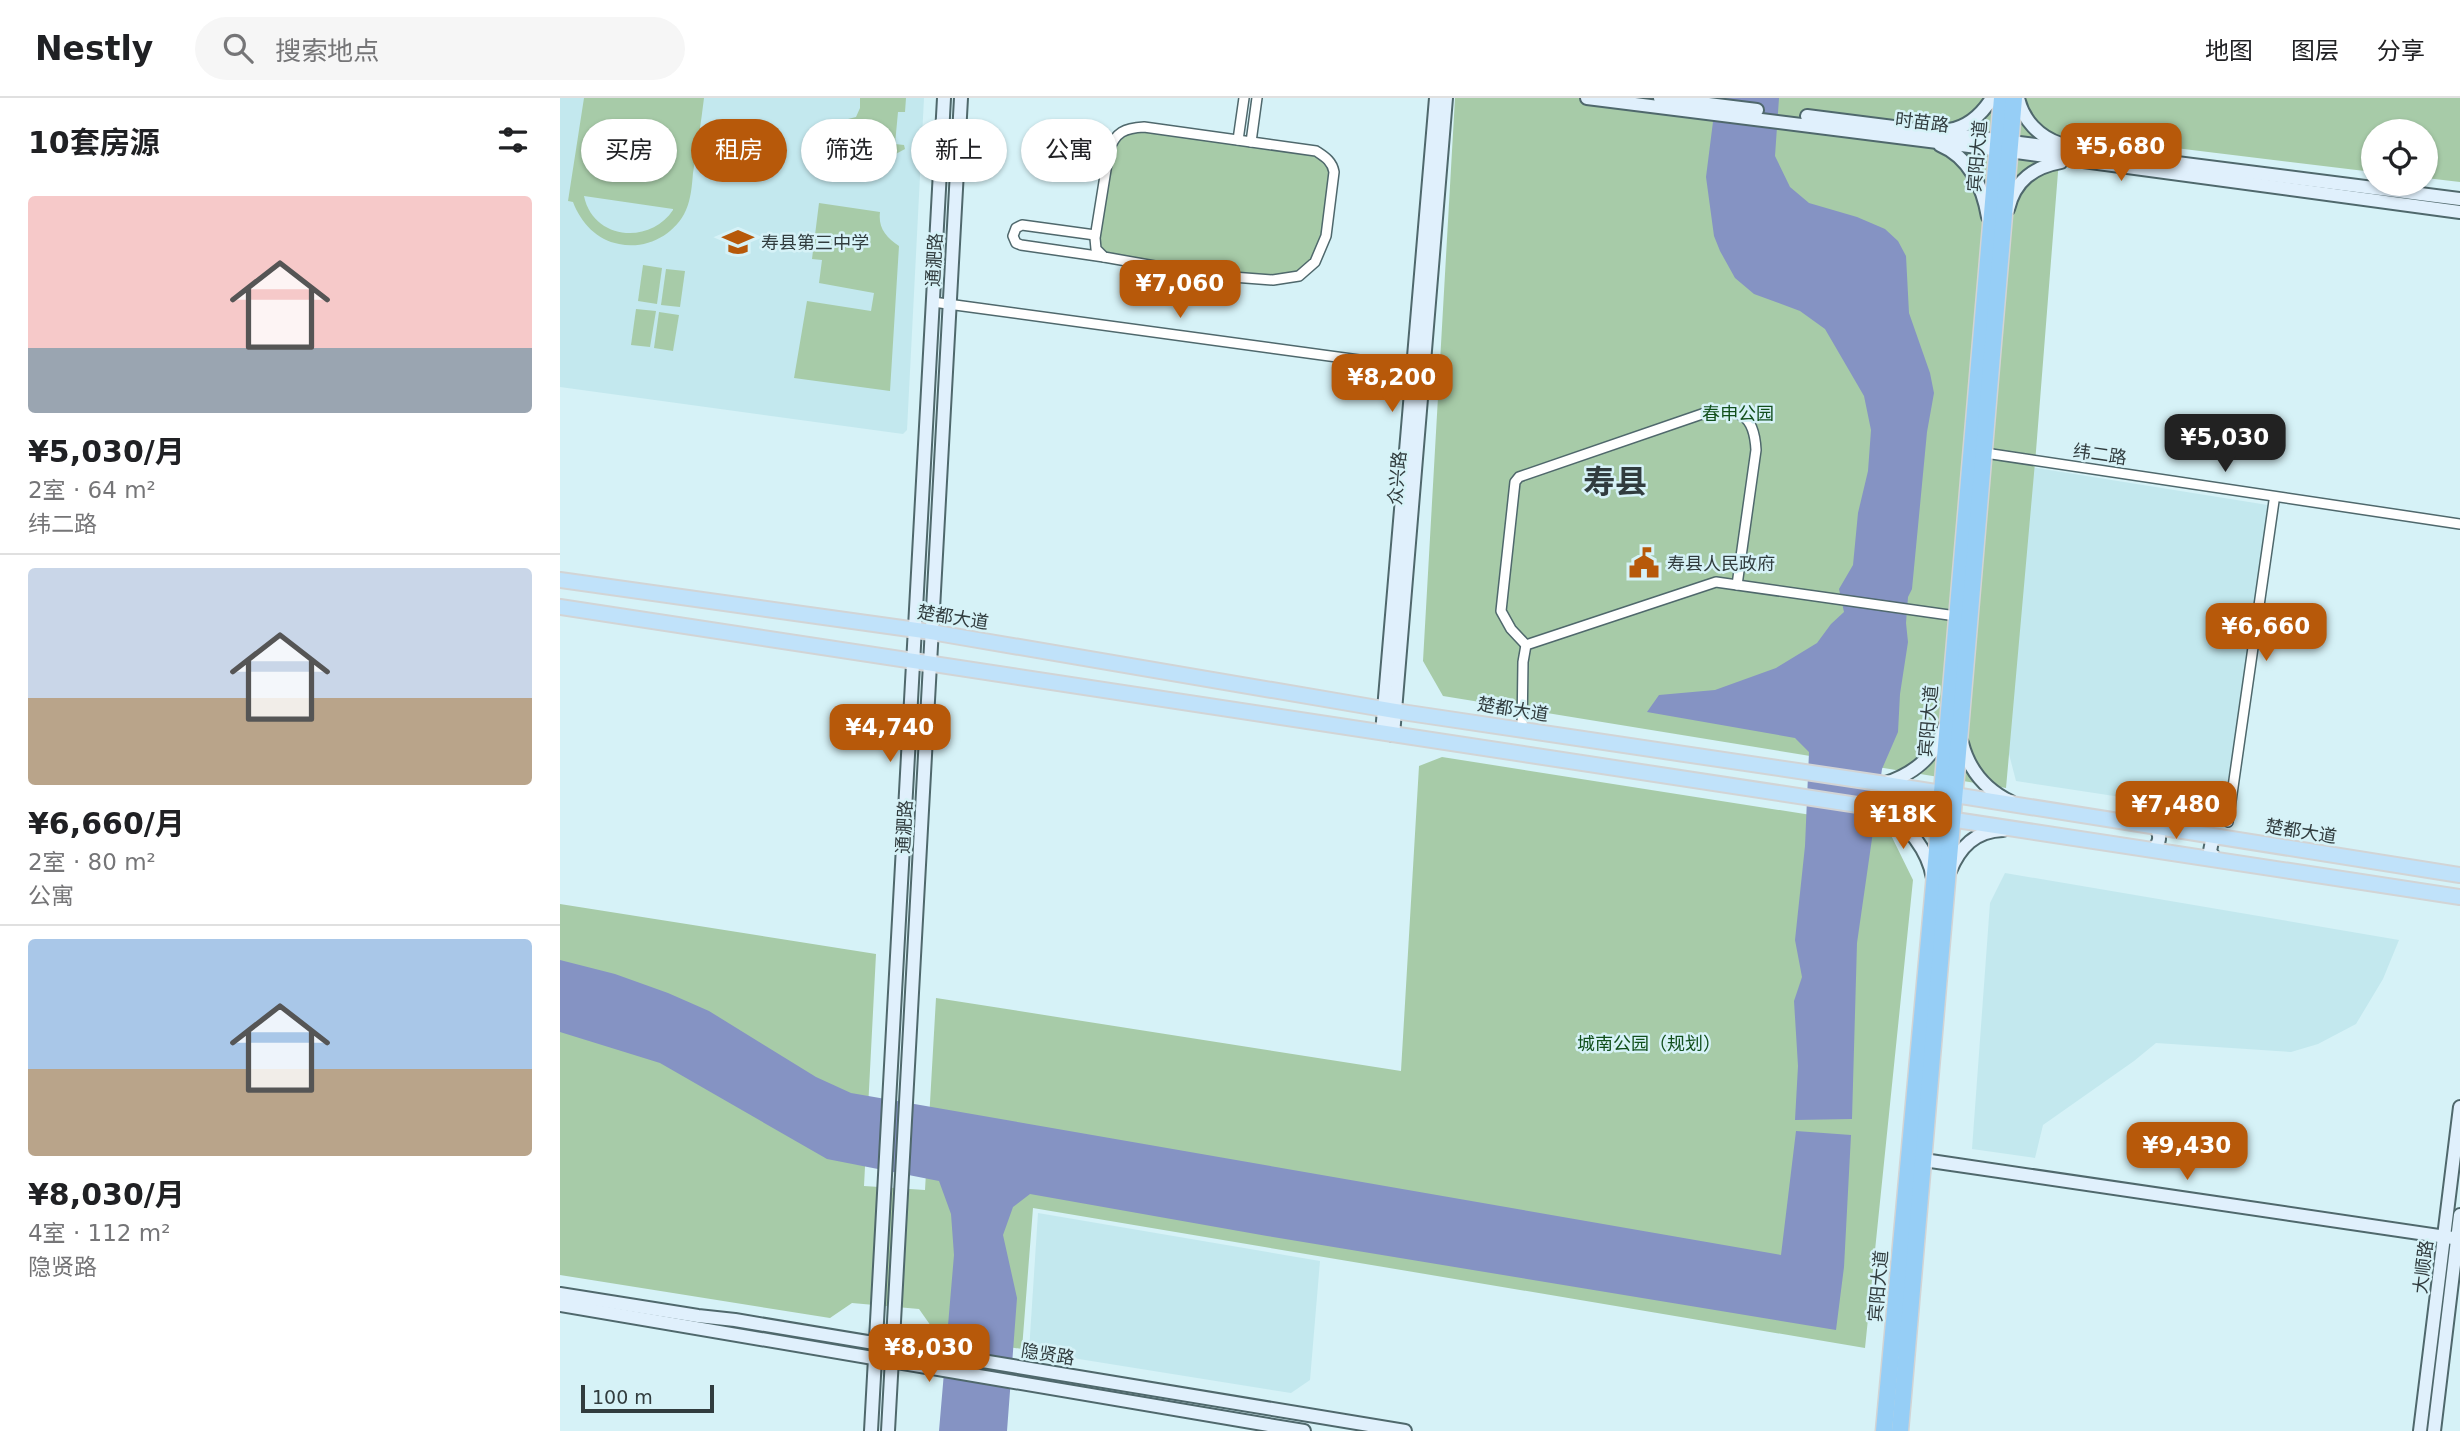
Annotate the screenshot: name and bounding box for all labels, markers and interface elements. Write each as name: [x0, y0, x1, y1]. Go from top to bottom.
search box: [195, 17, 685, 80]
text: Nestly: [35, 29, 153, 68]
icon: search: [219, 29, 257, 67]
text: 搜索地点: [275, 36, 379, 66]
text: 地图: [2205, 37, 2253, 65]
text: 图层: [2291, 37, 2339, 65]
text: 分享: [2377, 37, 2425, 65]
street label: 时苗路: [1894, 108, 1950, 136]
chip: 买房: [581, 119, 677, 182]
chip: 租房: [691, 119, 787, 182]
chip: 筛选: [801, 119, 897, 182]
chip: 新上: [911, 119, 1007, 182]
chip: 公寓: [1021, 119, 1117, 182]
street label: 宾阳大道: [1963, 119, 1991, 193]
map controls: [2361, 119, 2438, 196]
button: locate: [2361, 119, 2438, 196]
icon: filters: [494, 121, 532, 159]
pin: ¥5,680: [2064, 123, 2178, 183]
text: 10套房源: [28, 125, 160, 160]
text: ¥5,680: [2077, 133, 2165, 159]
school or university icon: 寿县第三中学: [721, 225, 755, 259]
place label: 寿县第三中学: [761, 232, 869, 253]
street label: 通淝路: [922, 232, 946, 288]
icon: home: [217, 242, 343, 368]
pin: ¥7,060: [1123, 260, 1237, 320]
text: ¥7,060: [1136, 270, 1224, 296]
pin: ¥8,200: [1335, 354, 1449, 414]
text: ¥8,200: [1348, 364, 1436, 390]
park label: 春申公园: [1702, 403, 1774, 424]
pin: ¥5,030: [2168, 414, 2282, 474]
text: ¥5,030: [2181, 424, 2269, 450]
text: ¥5,030/月: [28, 434, 185, 469]
street label: 纬二路: [2072, 440, 2128, 468]
street label: 众兴路: [1384, 450, 1410, 506]
district label: 寿县: [1583, 463, 1647, 501]
text: 2室 · 64 m²: [28, 477, 156, 503]
text: 纬二路: [28, 511, 97, 537]
public building icon: 寿县人民政府: [1627, 546, 1661, 580]
place label: 寿县人民政府: [1667, 553, 1775, 574]
street label: 楚都大道: [916, 601, 990, 633]
pin: ¥6,660: [2209, 603, 2323, 663]
text: ¥6,660: [2222, 613, 2310, 639]
icon: home: [217, 614, 343, 740]
street label: 宾阳大道: [1914, 684, 1942, 758]
street label: 楚都大道: [1476, 693, 1550, 725]
pin: ¥4,740: [833, 704, 947, 764]
text: ¥4,740: [846, 714, 934, 740]
pin: ¥7,480: [2119, 782, 2233, 841]
text: ¥7,480: [2132, 791, 2220, 817]
pin: ¥18K: [1862, 792, 1944, 851]
street label: 通淝路: [892, 799, 916, 855]
text: ¥18K: [1870, 801, 1936, 827]
text: ¥6,660/月: [28, 806, 185, 841]
street label: 楚都大道: [2264, 815, 2338, 847]
text: 2室 · 80 m²: [28, 849, 156, 875]
text: 公寓: [28, 883, 74, 909]
icon: home: [217, 985, 343, 1111]
park label: 城南公园（规划）: [1577, 1033, 1721, 1054]
pin: ¥9,430: [2130, 1122, 2244, 1182]
text: ¥9,430: [2143, 1132, 2231, 1158]
text: ¥8,030/月: [28, 1177, 185, 1212]
text: 4室 · 112 m²: [28, 1220, 170, 1246]
street label: 大顺路: [2409, 1239, 2437, 1295]
street label: 宾阳大道: [1864, 1249, 1892, 1323]
text: 隐贤路: [28, 1254, 97, 1280]
pin: ¥8,030: [872, 1324, 986, 1384]
text: ¥8,030: [885, 1334, 973, 1360]
street label: 隐贤路: [1020, 1339, 1076, 1369]
scale bar: [581, 1382, 714, 1414]
text: 100 m: [592, 1386, 653, 1408]

